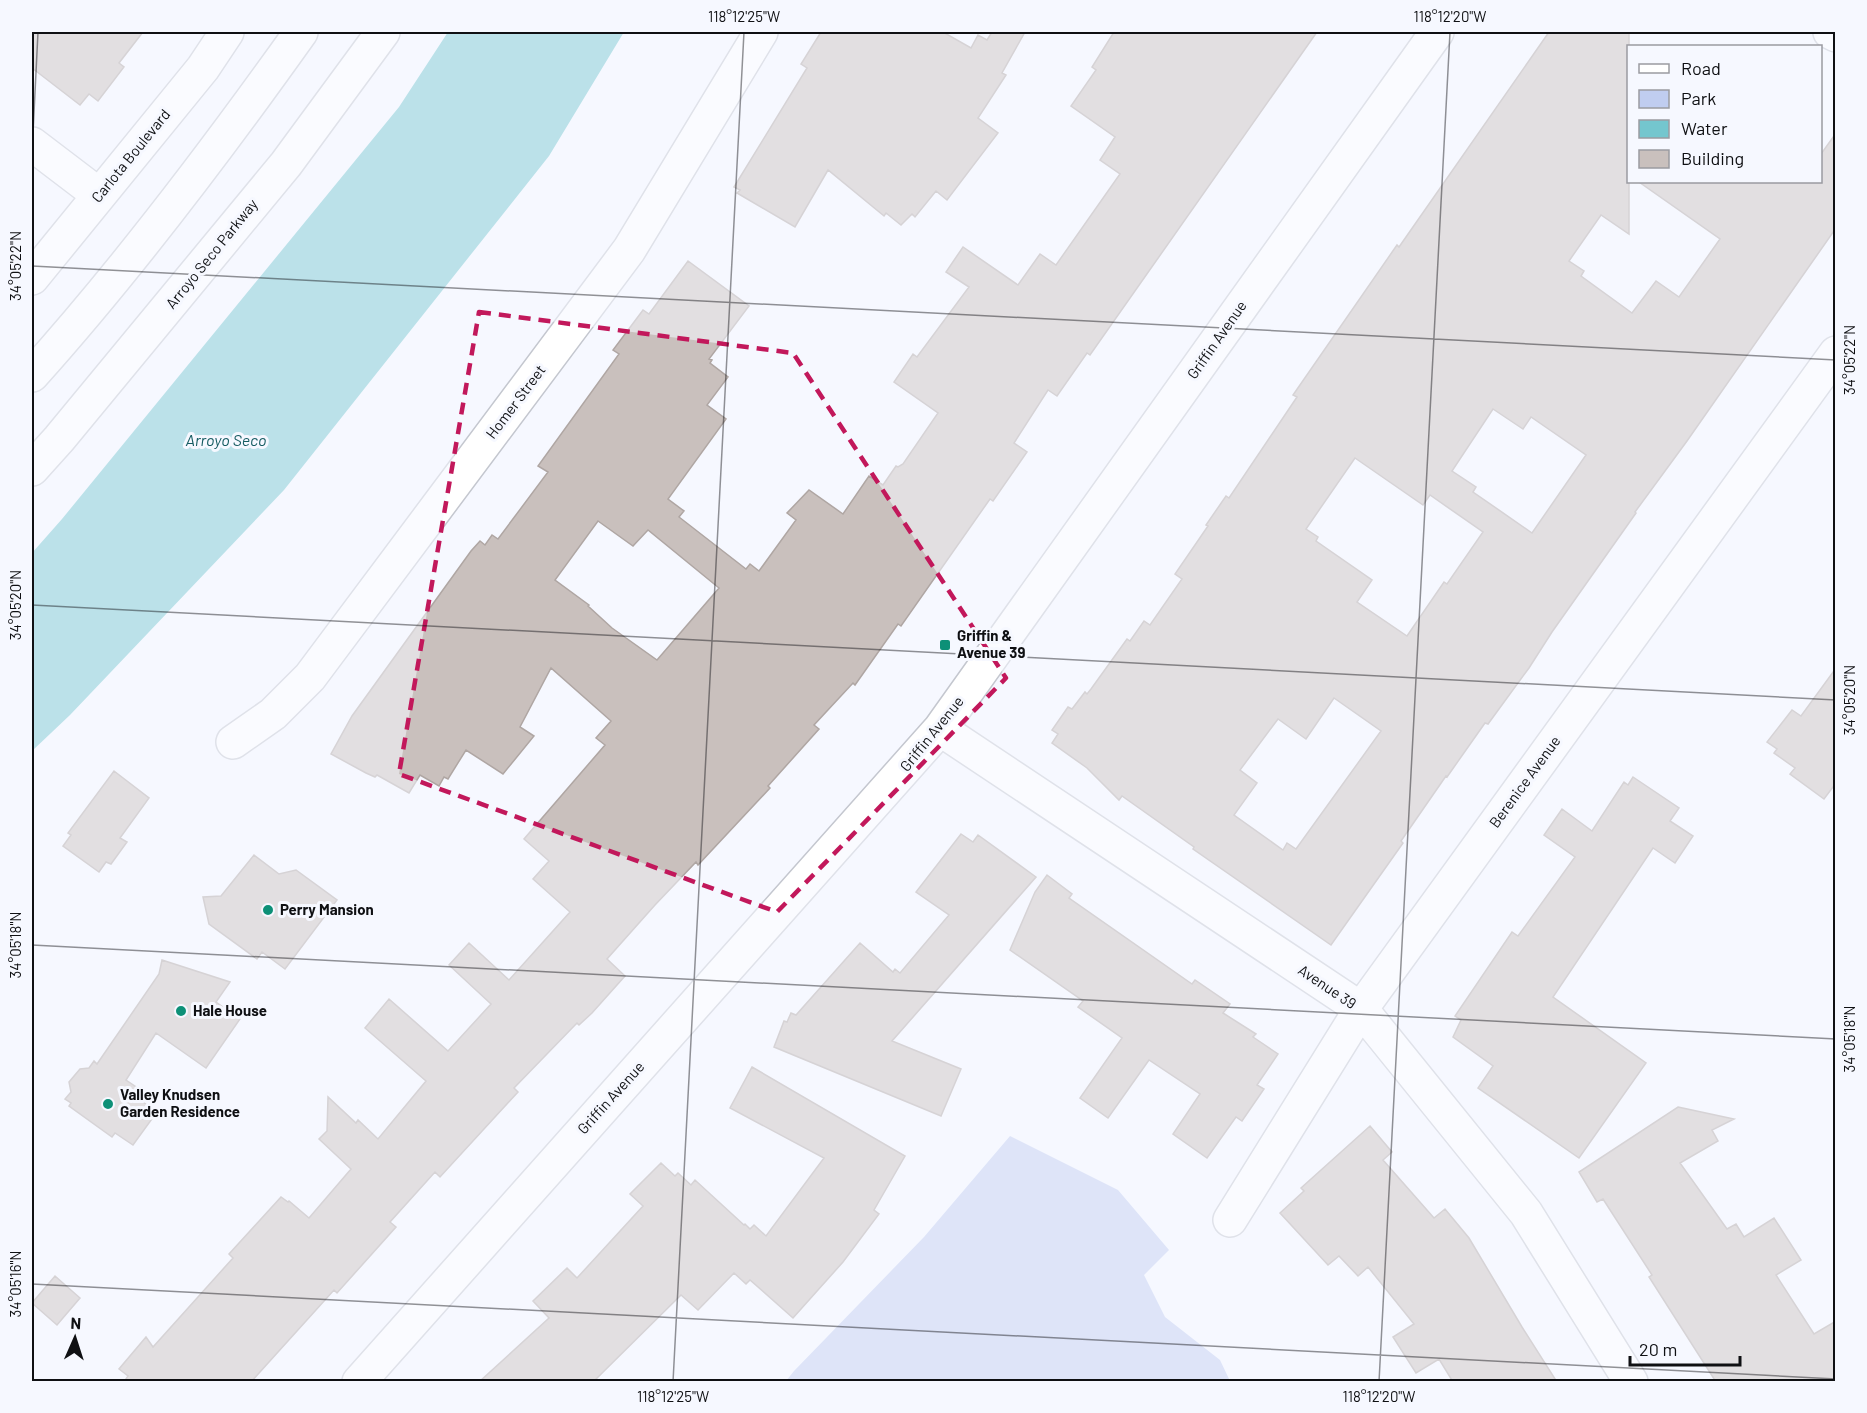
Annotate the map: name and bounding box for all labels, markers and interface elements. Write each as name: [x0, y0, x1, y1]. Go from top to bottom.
text: 118°12'25"W: [708, 7, 780, 25]
text: 118°12'20"W: [1414, 7, 1486, 25]
legend: [1627, 45, 1822, 183]
text: Road: [1681, 57, 1721, 79]
text: Park: [1681, 87, 1716, 109]
street label: Carlota Boulevard: [87, 105, 173, 206]
text: Water: [1681, 117, 1728, 139]
text: Building: [1681, 147, 1744, 169]
street label: Arroyo Seco Parkway: [161, 195, 261, 312]
text: 34°05'22"N: [6, 231, 24, 301]
street label: Griffin Avenue: [1183, 297, 1250, 382]
text: 34°05'22"N: [1840, 325, 1858, 395]
street label: Homer Street: [482, 361, 549, 442]
water label: Arroyo Seco: [185, 430, 267, 449]
text: 34°05'20"N: [6, 570, 24, 640]
place label: Griffin & Avenue 39: [957, 626, 1025, 661]
marker: Griffin & Avenue 39: [938, 638, 952, 652]
text: 34°05'20"N: [1840, 665, 1858, 735]
street label: Griffin Avenue: [895, 692, 967, 775]
street label: Berenice Avenue: [1485, 732, 1564, 831]
place label: Perry Mansion: [280, 900, 374, 918]
marker: Perry Mansion: [261, 903, 275, 917]
text: 34°05'18"N: [6, 911, 24, 979]
street label: Avenue 39: [1295, 960, 1360, 1012]
place label: Hale House: [193, 1001, 267, 1019]
marker: Hale House: [174, 1004, 188, 1018]
text: 34°05'18"N: [1840, 1005, 1858, 1073]
street label: Griffin Avenue: [573, 1057, 648, 1137]
place label: Valley Knudsen Garden Residence: [120, 1085, 240, 1120]
marker: Valley Knudsen Garden Residence: [101, 1097, 115, 1111]
text: 34°05'16"N: [6, 1251, 24, 1317]
north arrow: [45, 1308, 105, 1368]
text: N: [70, 1313, 82, 1332]
scale bar: [1630, 1329, 1740, 1367]
text: 20 m: [1639, 1338, 1677, 1360]
text: 118°12'25"W: [637, 1387, 709, 1405]
text: 118°12'20"W: [1343, 1387, 1415, 1405]

